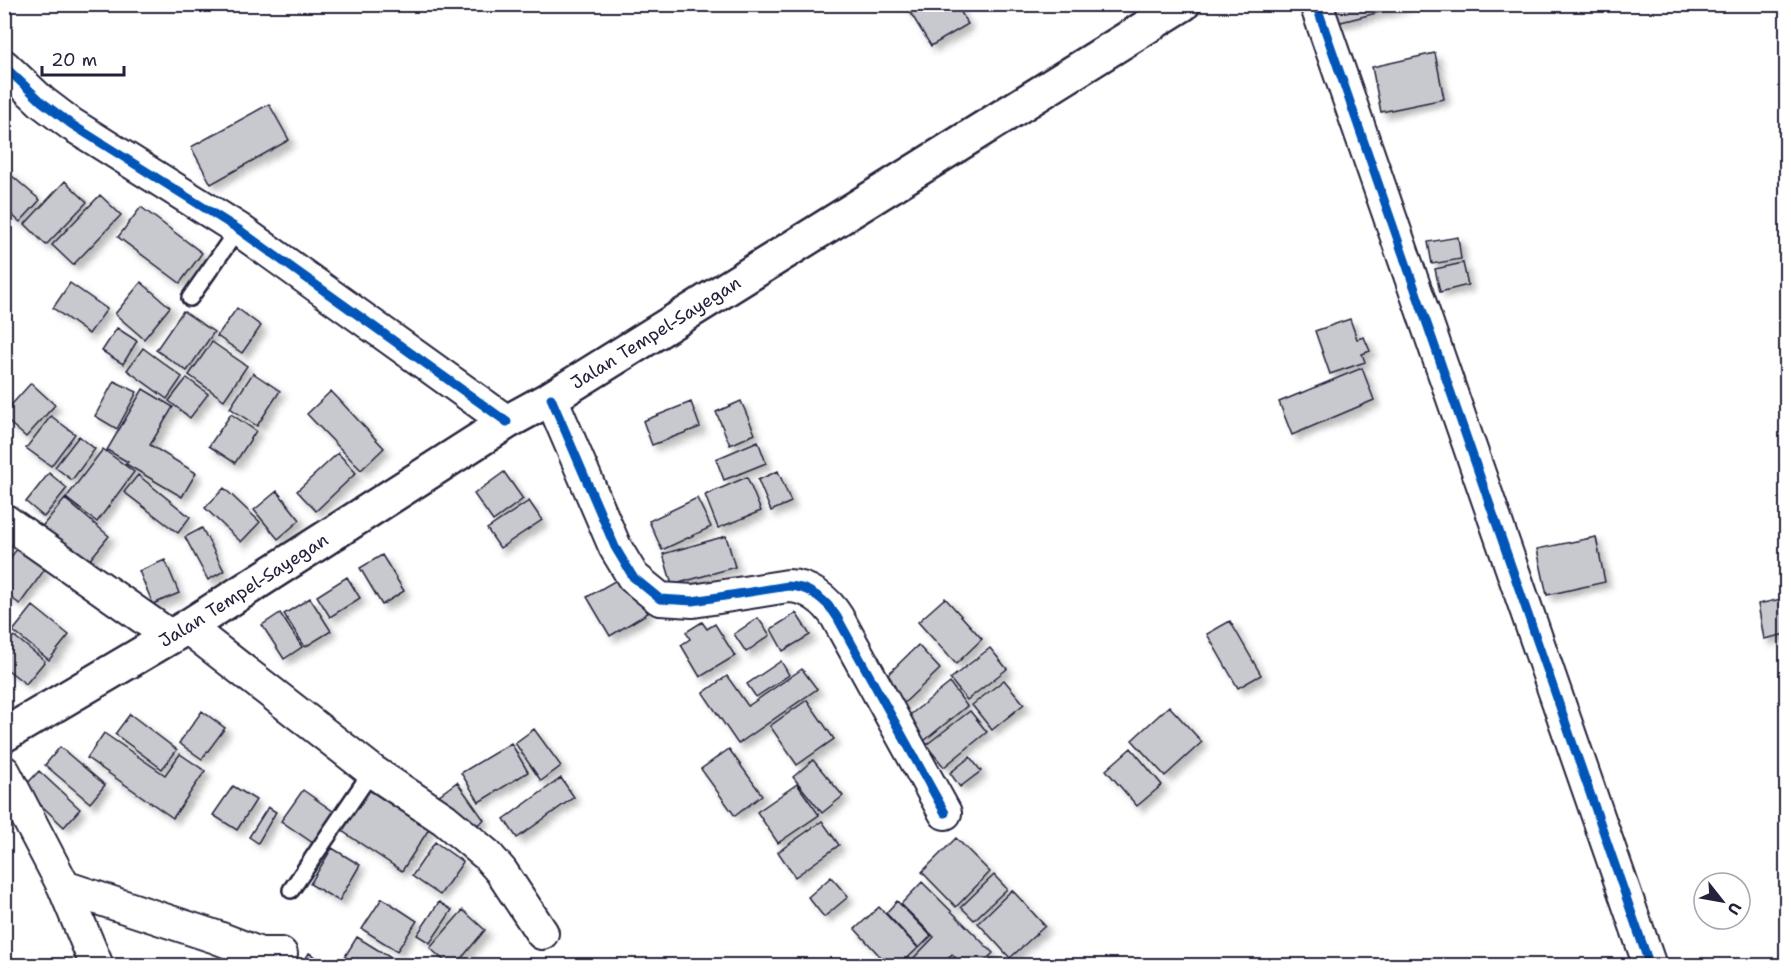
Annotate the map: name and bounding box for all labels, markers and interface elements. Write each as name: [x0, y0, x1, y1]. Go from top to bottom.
scale bar: [42, 39, 124, 77]
text: 20 m: [51, 48, 97, 72]
street label: Jalan Tempel-Sayegan: [566, 271, 745, 395]
street label: Jalan Tempel-Sayegan: [155, 528, 333, 653]
north arrow: [1692, 871, 1752, 931]
text: U: [1723, 898, 1746, 919]

